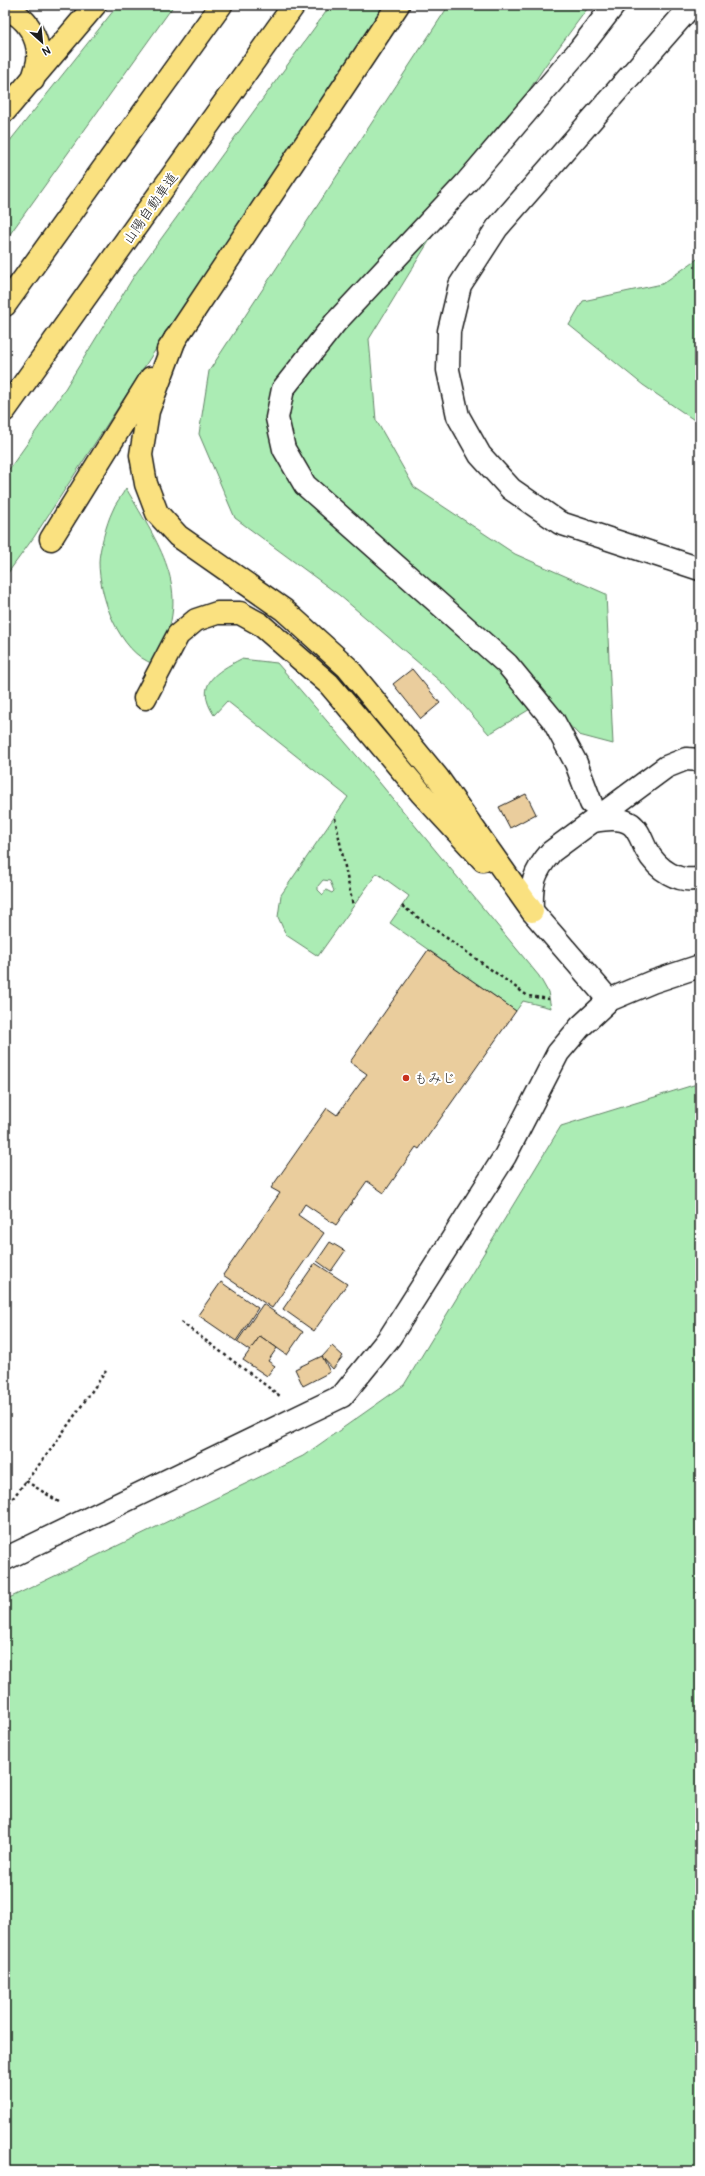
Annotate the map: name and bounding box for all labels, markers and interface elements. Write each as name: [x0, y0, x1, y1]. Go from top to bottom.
north arrow: [22, 22, 62, 62]
text: N: [40, 43, 53, 58]
street label: 山陽自動車道: [119, 169, 181, 248]
place label: もみじ: [414, 1070, 456, 1087]
marker: もみじ: [401, 1073, 411, 1083]

